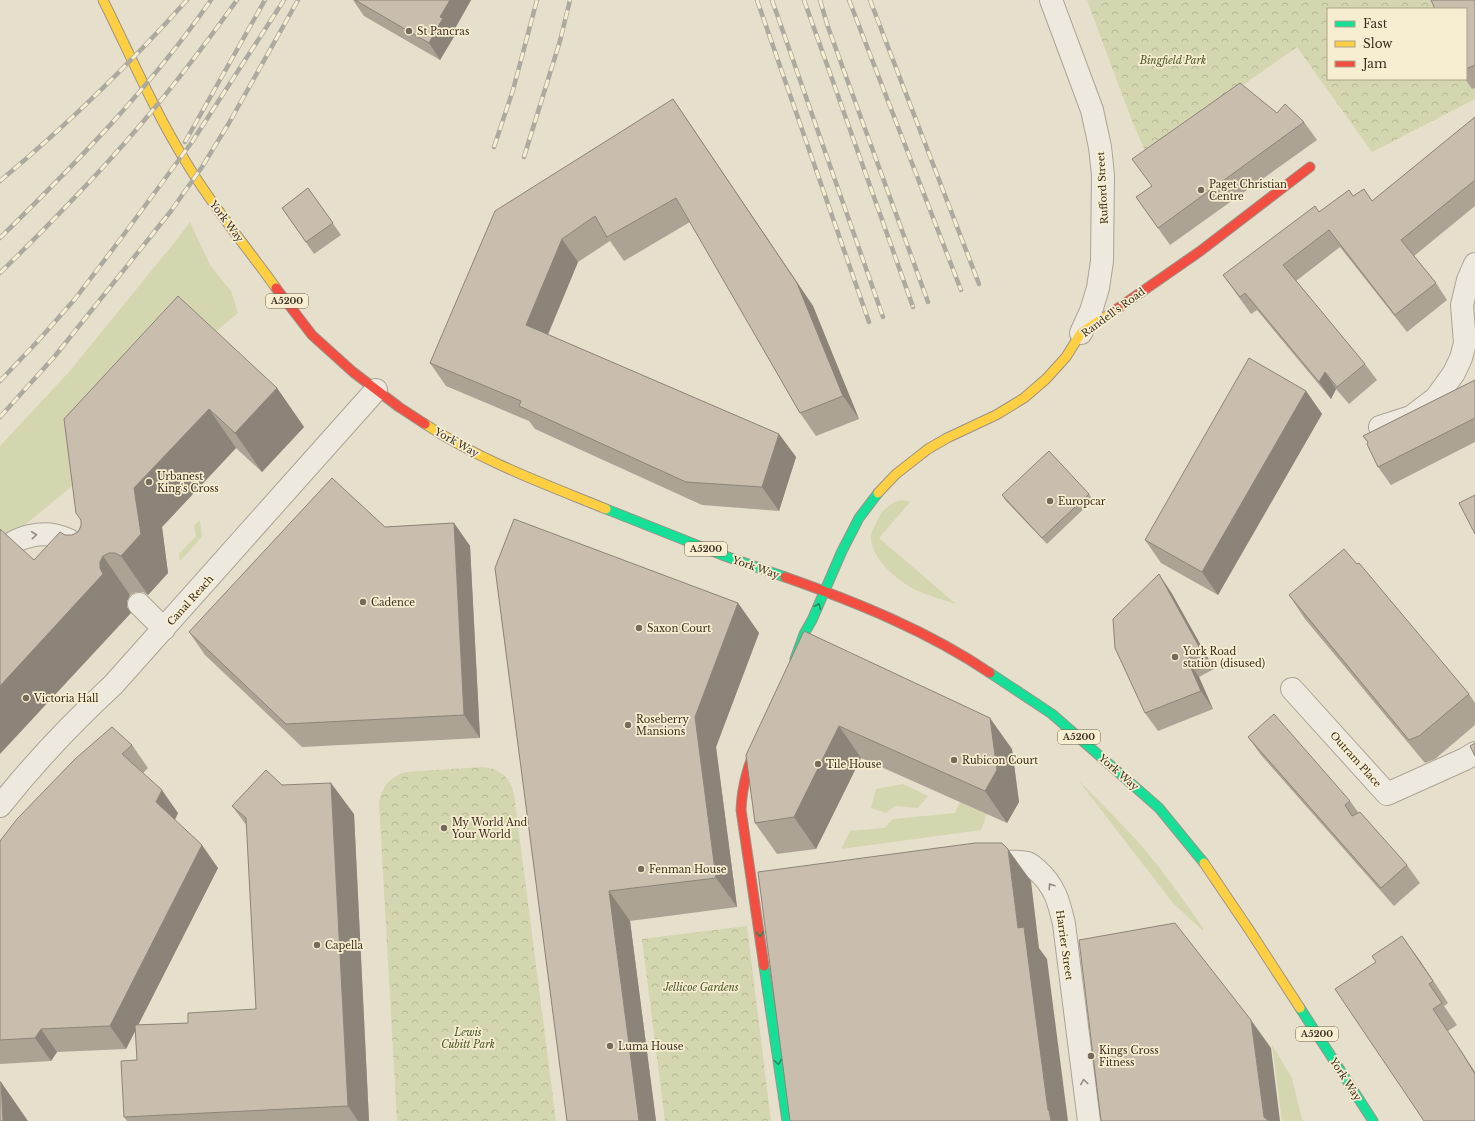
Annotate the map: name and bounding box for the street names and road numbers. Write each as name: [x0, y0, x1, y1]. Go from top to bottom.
street label: Rufford Street: [1094, 151, 1111, 225]
street label: York Way: [206, 197, 247, 245]
street label: Randell's Road: [1079, 285, 1148, 340]
road number: A5200: [266, 294, 308, 308]
street label: York Way: [431, 424, 482, 460]
road number: A5200: [685, 542, 727, 556]
street label: York Way: [730, 553, 782, 582]
street label: Canal Reach: [164, 572, 217, 628]
street label: Outram Place: [1327, 729, 1384, 790]
road number: A5200: [1058, 730, 1100, 744]
street label: York Way: [1095, 751, 1142, 794]
street label: Harrier Street: [1053, 909, 1076, 981]
road number: A5200: [1296, 1027, 1338, 1041]
street label: York Way: [1326, 1054, 1365, 1104]

